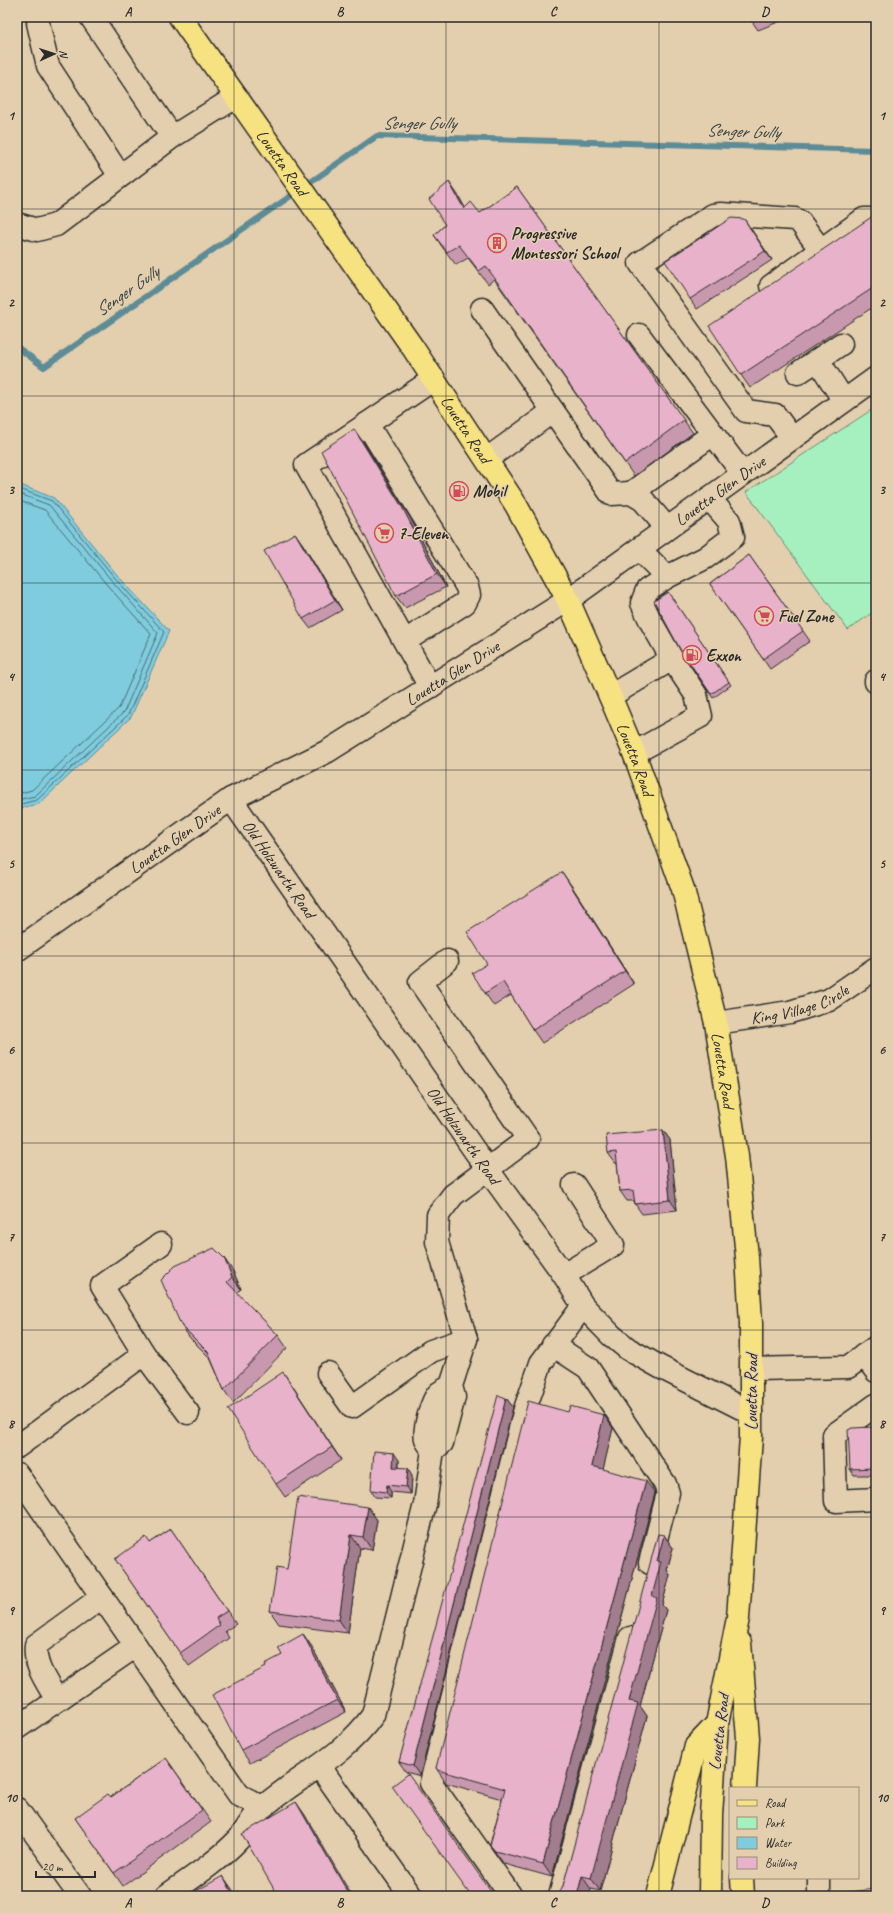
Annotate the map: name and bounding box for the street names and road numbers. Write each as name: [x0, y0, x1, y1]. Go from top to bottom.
street label: Louetta Road: [252, 125, 314, 202]
street label: Louetta Road: [437, 392, 497, 469]
street label: Louetta Glen Drive: [671, 450, 771, 530]
street label: Louetta Glen Drive: [402, 635, 504, 710]
street label: Louetta Road: [612, 720, 660, 801]
street label: Louetta Glen Drive: [125, 799, 226, 878]
street label: Old Holzwarth Road: [238, 816, 322, 924]
street label: King Village Circle: [749, 979, 854, 1028]
street label: Louetta Road: [707, 1031, 740, 1112]
street label: Old Holzwarth Road: [423, 1082, 507, 1190]
street label: Louetta Road: [741, 1351, 762, 1430]
street label: Louetta Road: [704, 1690, 734, 1771]

